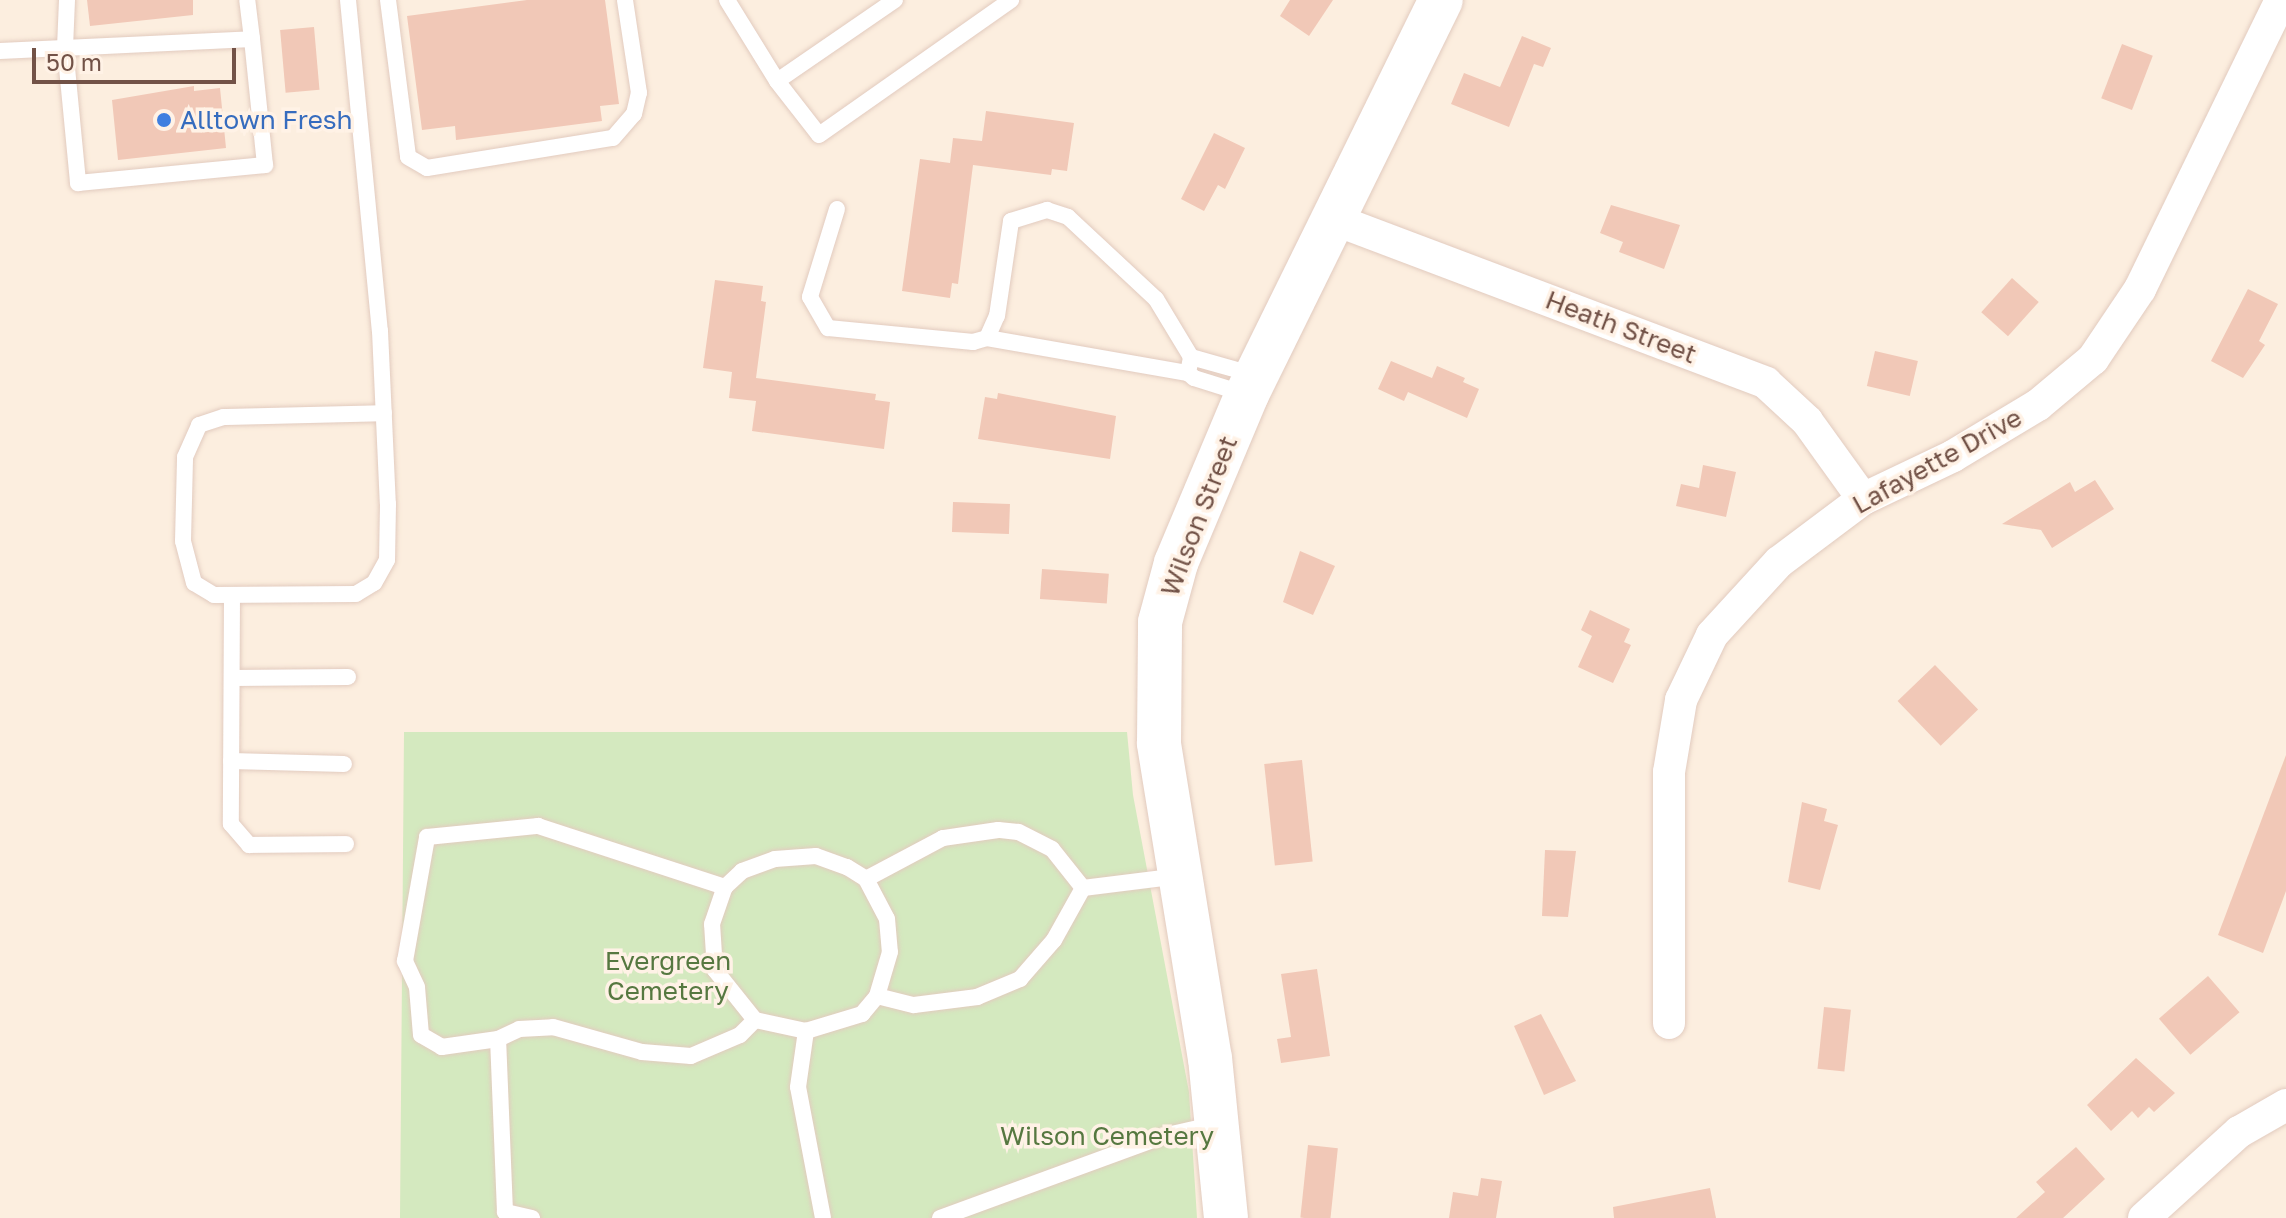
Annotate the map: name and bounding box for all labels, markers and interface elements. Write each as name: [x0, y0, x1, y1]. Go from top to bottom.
scale bar: [36, 32, 240, 82]
text: 50 m: [46, 47, 102, 76]
place label: Alltown Fresh: [180, 104, 353, 136]
marker: Alltown Fresh: [155, 111, 173, 129]
street label: Heath Street: [1541, 284, 1701, 370]
street label: Lafayette Drive: [1847, 402, 2027, 520]
street label: Wilson Street: [1154, 431, 1244, 601]
park label: Evergreen Cemetery: [605, 945, 731, 1006]
park label: Wilson Cemetery: [1000, 1120, 1214, 1152]

